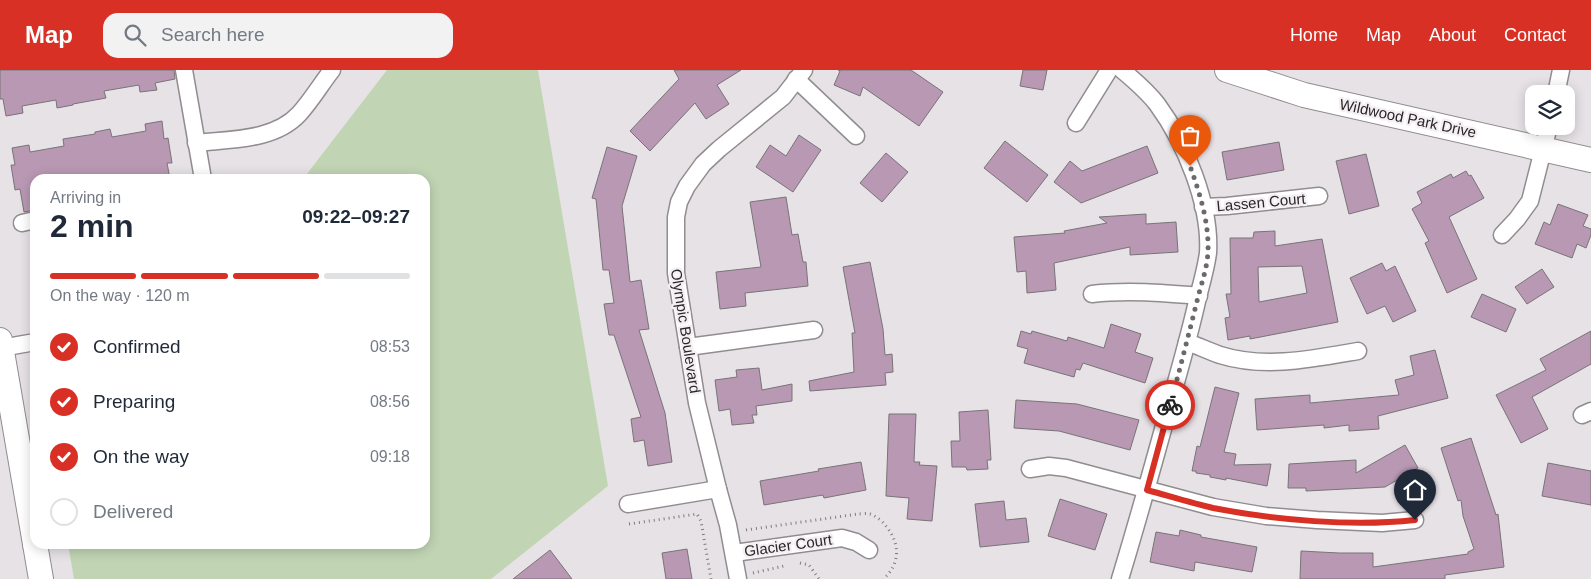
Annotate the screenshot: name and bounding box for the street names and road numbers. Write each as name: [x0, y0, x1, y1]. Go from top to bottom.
street label: Wildwood Park Drive: [1338, 95, 1478, 141]
street label: Lassen Court: [1216, 190, 1307, 214]
street label: Olympic Boulevard: [668, 267, 704, 395]
street label: Glacier Court: [743, 530, 834, 560]

